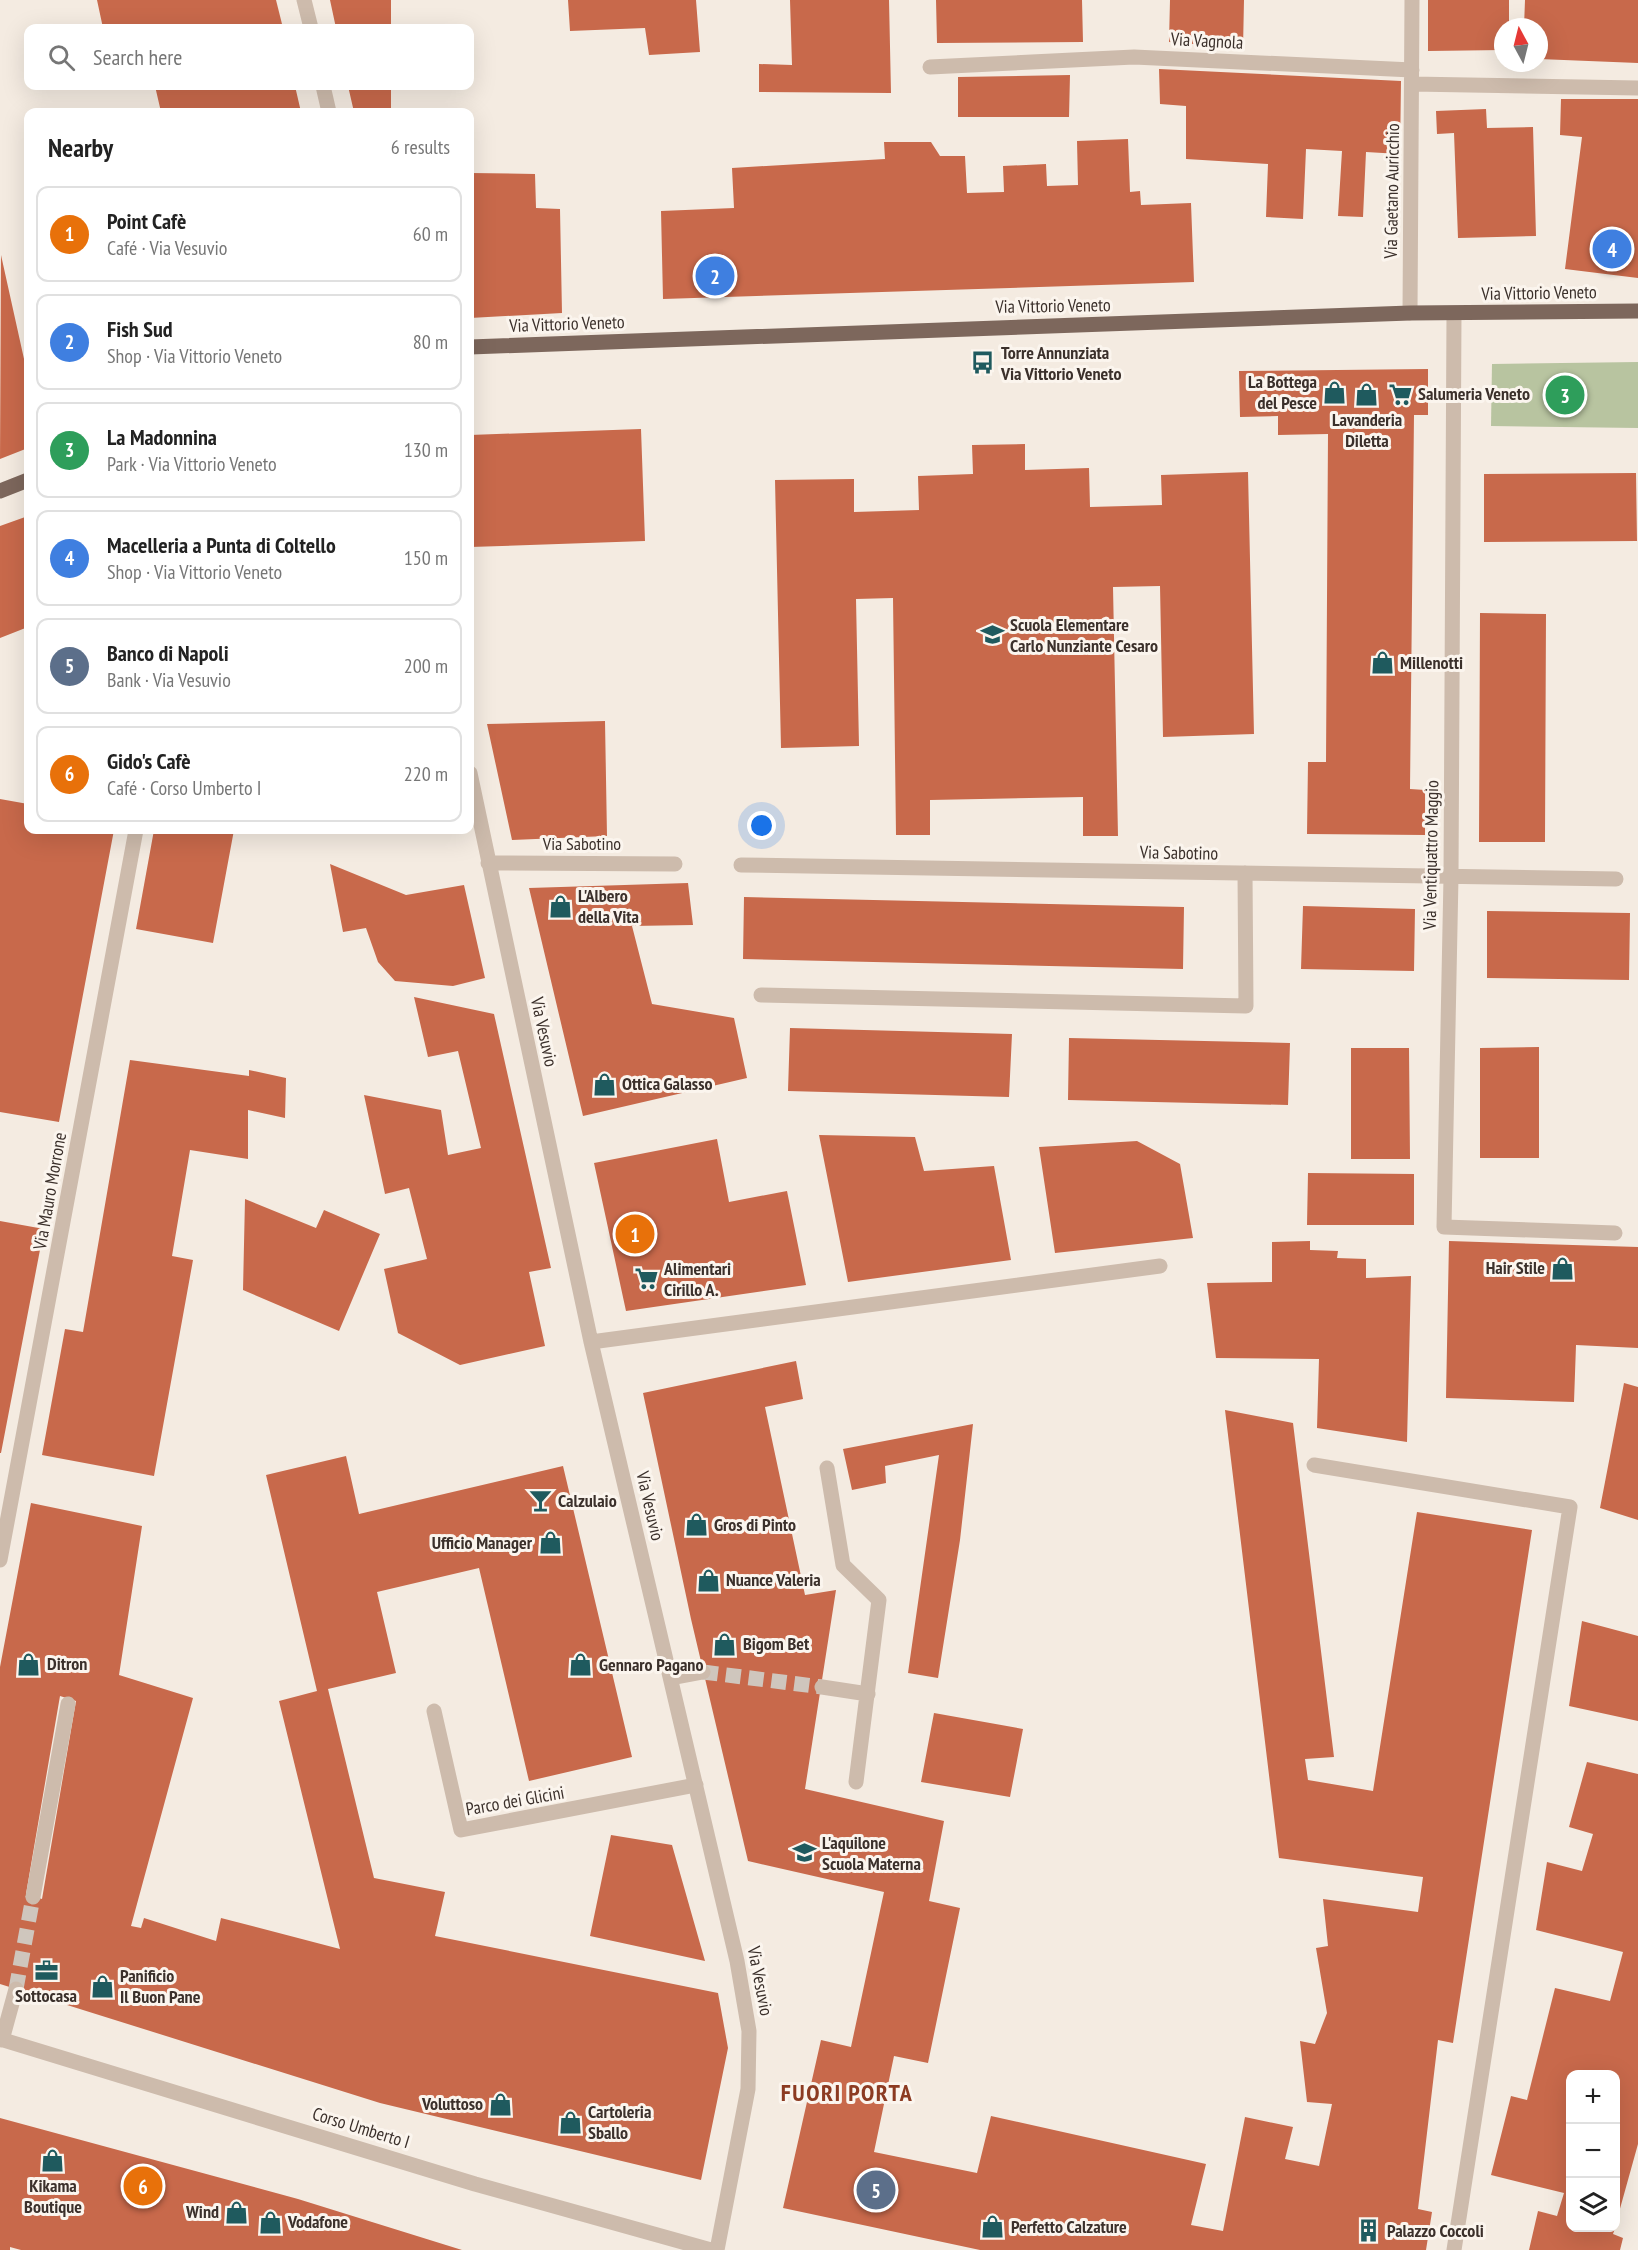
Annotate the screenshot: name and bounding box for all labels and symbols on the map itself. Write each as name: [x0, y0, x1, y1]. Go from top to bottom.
north arrow: [1494, 18, 1548, 72]
street label: Via Vagnola: [1169, 27, 1244, 54]
street label: Via Gaetano Auricchio: [1379, 123, 1404, 260]
pin: 4: [1592, 226, 1632, 272]
pin: 2: [696, 254, 734, 298]
street label: Via Vittorio Veneto: [1480, 280, 1597, 305]
street label: Via Vittorio Veneto: [994, 293, 1111, 318]
street label: Via Vittorio Veneto: [508, 310, 625, 337]
place label: Torre Annunziata Via Vittorio Veneto: [1000, 341, 1122, 385]
bus stop icon: Torre Annunziata Via Vittorio Veneto: [970, 350, 996, 376]
place label: La Bottega del Pesce: [1248, 370, 1317, 414]
pin: 3: [1546, 372, 1584, 418]
shop icon: La Bottega del Pesce: [1322, 379, 1348, 405]
shop icon: Lavanderia Diletta: [1354, 381, 1380, 407]
supermarket icon: Salumeria Veneto: [1387, 381, 1413, 407]
place label: Salumeria Veneto: [1418, 382, 1530, 405]
place label: Lavanderia Diletta: [1332, 408, 1402, 452]
place label: Scuola Elementare Carlo Nunziante Cesaro: [1010, 613, 1158, 657]
school or university icon: Scuola Elementare Carlo Nunziante Cesaro: [979, 622, 1005, 648]
shop icon: Millenotti: [1369, 650, 1395, 676]
place label: Millenotti: [1400, 651, 1463, 674]
street label: Via Ventiquattro Maggio: [1418, 780, 1443, 931]
your location: [747, 811, 776, 840]
street label: Via Sabotino: [542, 832, 621, 855]
street label: Via Sabotino: [1139, 840, 1219, 865]
place label: L'Albero della Vita: [578, 884, 639, 928]
shop icon: L'Albero della Vita: [547, 893, 573, 919]
street label: Via Vesuvio: [526, 994, 563, 1069]
shop icon: Ottica Galasso: [591, 1071, 617, 1097]
place label: Ottica Galasso: [622, 1072, 712, 1095]
street label: Via Mauro Morrone: [28, 1131, 71, 1252]
pin: 1: [616, 1212, 654, 1256]
shop icon: Hair Stile: [1550, 1255, 1576, 1281]
place label: Hair Stile: [1486, 1256, 1545, 1279]
place label: Alimentari Cirillo A.: [663, 1257, 731, 1301]
supermarket icon: Alimentari Cirillo A.: [633, 1266, 659, 1292]
street label: Via Vesuvio: [631, 1468, 670, 1543]
bar icon: Calzulaio: [527, 1488, 553, 1514]
place label: Calzulaio: [558, 1489, 617, 1512]
shop icon: Gros di Pinto: [683, 1512, 709, 1538]
place label: Gros di Pinto: [714, 1513, 796, 1536]
shop icon: Ufficio Manager: [537, 1530, 563, 1556]
place label: Ufficio Manager: [432, 1531, 533, 1554]
shop icon: Nuance Valeria: [695, 1567, 721, 1593]
place label: Nuance Valeria: [726, 1568, 821, 1591]
shop icon: Bigom Bet: [712, 1631, 738, 1657]
place label: Bigom Bet: [743, 1632, 810, 1655]
shop icon: Ditron: [16, 1651, 42, 1677]
place label: Ditron: [47, 1652, 87, 1675]
shop icon: Gennaro Pagano: [568, 1652, 594, 1678]
place label: Gennaro Pagano: [599, 1653, 703, 1676]
street label: Parco dei Glicini: [464, 1781, 566, 1820]
place label: L'aquilone Scuola Materna: [822, 1831, 921, 1875]
school or university icon: L'aquilone Scuola Materna: [791, 1840, 817, 1866]
street label: Via Vesuvio: [742, 1943, 779, 2018]
office icon: Sottocasa: [33, 1957, 59, 1983]
place label: Panificio Il Buon Pane: [120, 1964, 201, 2008]
shop icon: Panificio Il Buon Pane: [89, 1973, 115, 1999]
place label: Sottocasa: [15, 1984, 77, 2007]
district label: FUORI PORTA: [781, 2077, 913, 2108]
shop icon: Voluttoso: [488, 2091, 514, 2117]
place label: Voluttoso: [421, 2092, 483, 2115]
place label: Cartoleria Sballo: [588, 2100, 651, 2144]
street label: Corso Umberto I: [310, 2102, 413, 2153]
shop icon: Cartoleria Sballo: [557, 2109, 583, 2135]
shop icon: Kikama Boutique: [40, 2147, 66, 2173]
pin: 6: [124, 2164, 162, 2208]
pin: 5: [856, 2168, 896, 2212]
place label: Kikama Boutique: [24, 2174, 82, 2218]
shop icon: Wind: [224, 2199, 250, 2225]
place label: Wind: [185, 2200, 219, 2223]
shop icon: Vodafone: [257, 2209, 283, 2235]
place label: Vodafone: [287, 2210, 348, 2233]
shop icon: Perfetto Calzature: [980, 2214, 1006, 2240]
place label: Perfetto Calzature: [1011, 2215, 1127, 2238]
building icon: Palazzo Coccoli: [1356, 2218, 1382, 2244]
place label: Palazzo Coccoli: [1387, 2219, 1484, 2242]

